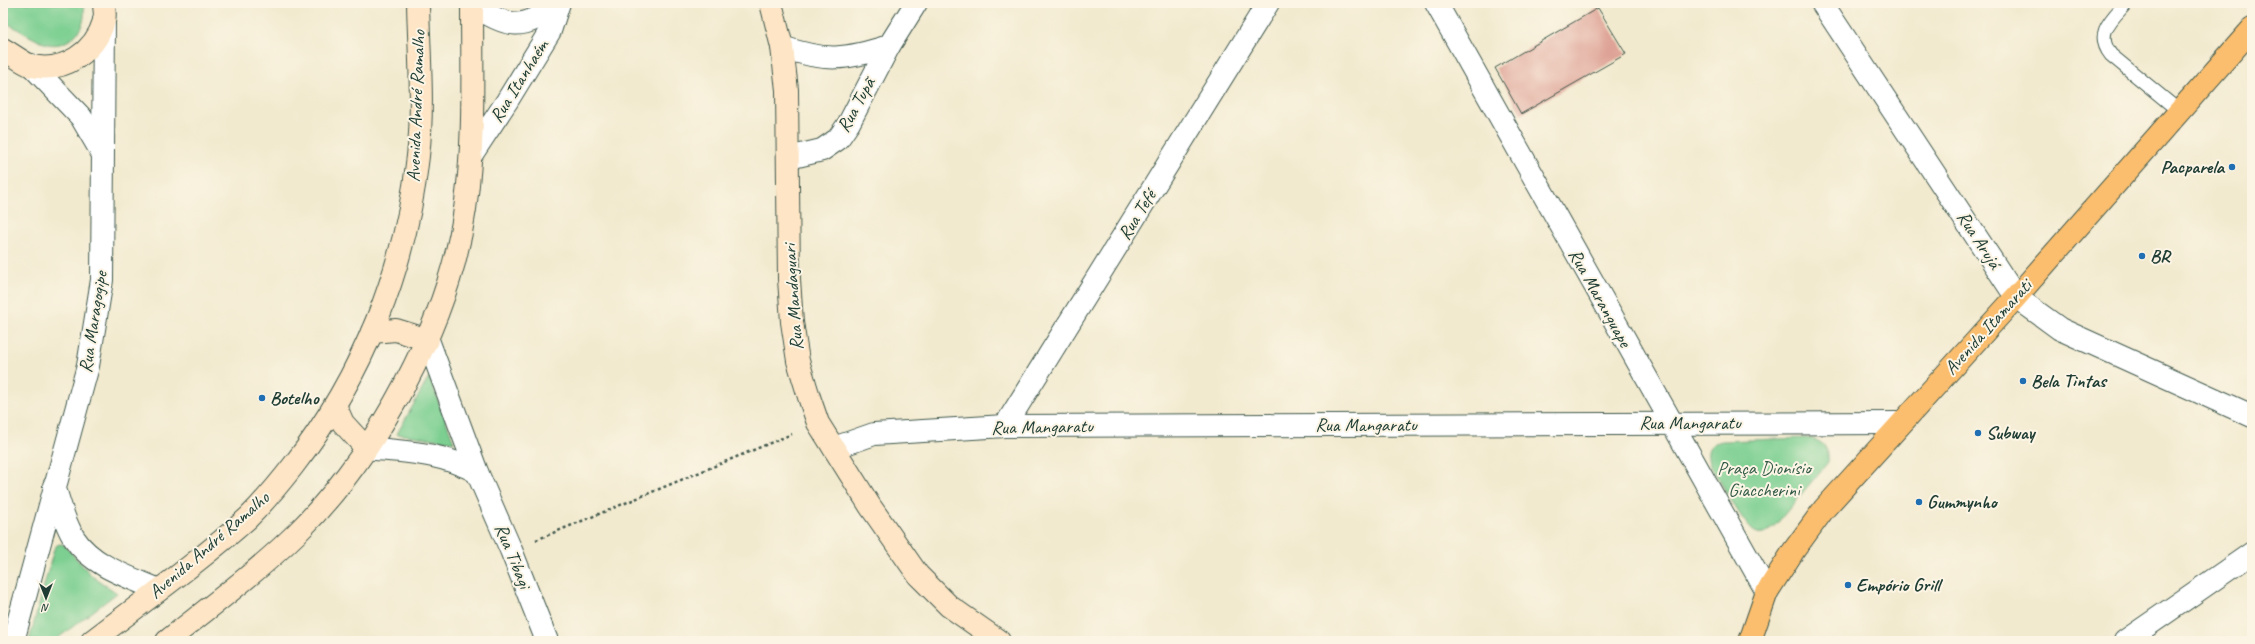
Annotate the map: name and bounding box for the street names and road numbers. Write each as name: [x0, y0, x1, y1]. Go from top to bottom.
street label: Avenida André Ramalho: [401, 28, 431, 182]
street label: Rua Itanhaém: [484, 33, 555, 127]
street label: Rua Tupã: [831, 71, 882, 136]
street label: Rua Tefé: [1112, 183, 1163, 244]
street label: Rua Arujá: [1951, 207, 2007, 275]
street label: Rua Mandaguari: [777, 240, 809, 351]
street label: Rua Maranguape: [1563, 245, 1638, 353]
street label: Rua Maragogipe: [73, 268, 113, 375]
street label: Avenida Itamarati: [1939, 273, 2039, 380]
street label: Rua Mangaratu: [1639, 411, 1742, 435]
street label: Rua Mangaratu: [1315, 413, 1418, 437]
street label: Rua Mangaratu: [991, 414, 1094, 440]
street label: Avenida André Ramalho: [144, 485, 275, 604]
street label: Rua Tibagi: [489, 520, 538, 594]

